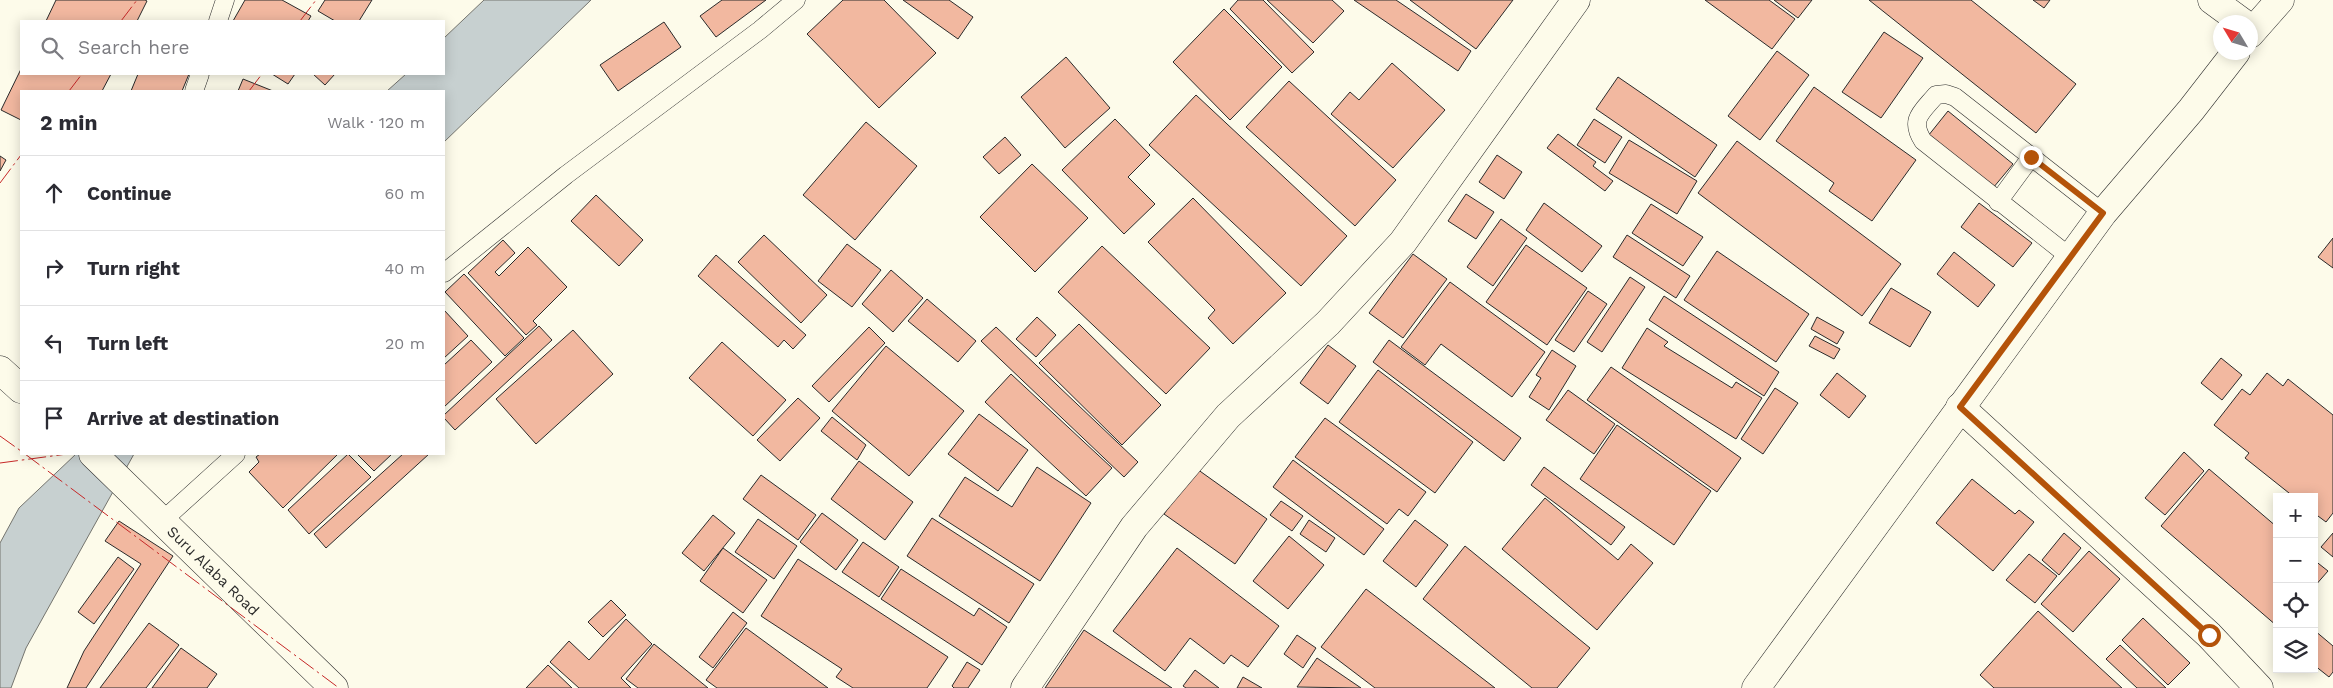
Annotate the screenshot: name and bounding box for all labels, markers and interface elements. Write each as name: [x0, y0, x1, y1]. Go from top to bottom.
north arrow: [2213, 15, 2258, 60]
search box: [20, 20, 445, 75]
icon: search: [38, 34, 66, 62]
text: Search here: [78, 36, 189, 59]
text: 2 min: [40, 110, 97, 135]
text: Walk · 120 m: [327, 113, 425, 132]
route end: [2020, 146, 2043, 169]
icon: ahead: [40, 179, 68, 207]
text: Continue: [87, 182, 171, 205]
text: 60 m: [385, 184, 425, 203]
icon: right: [40, 254, 68, 282]
text: Turn right: [87, 257, 180, 280]
text: 40 m: [385, 259, 425, 278]
icon: left: [40, 329, 68, 357]
text: Turn left: [87, 332, 168, 355]
text: 20 m: [385, 334, 425, 353]
icon: arrive: [40, 404, 68, 432]
text: Arrive at destination: [87, 407, 279, 430]
map controls: [2273, 493, 2318, 673]
button: +: [2273, 493, 2318, 538]
street label: Suru Alaba Road: [163, 523, 263, 619]
button: −: [2273, 538, 2318, 583]
button: locate: [2273, 583, 2318, 628]
route start: [2198, 624, 2221, 647]
button: layers: [2273, 628, 2318, 673]

